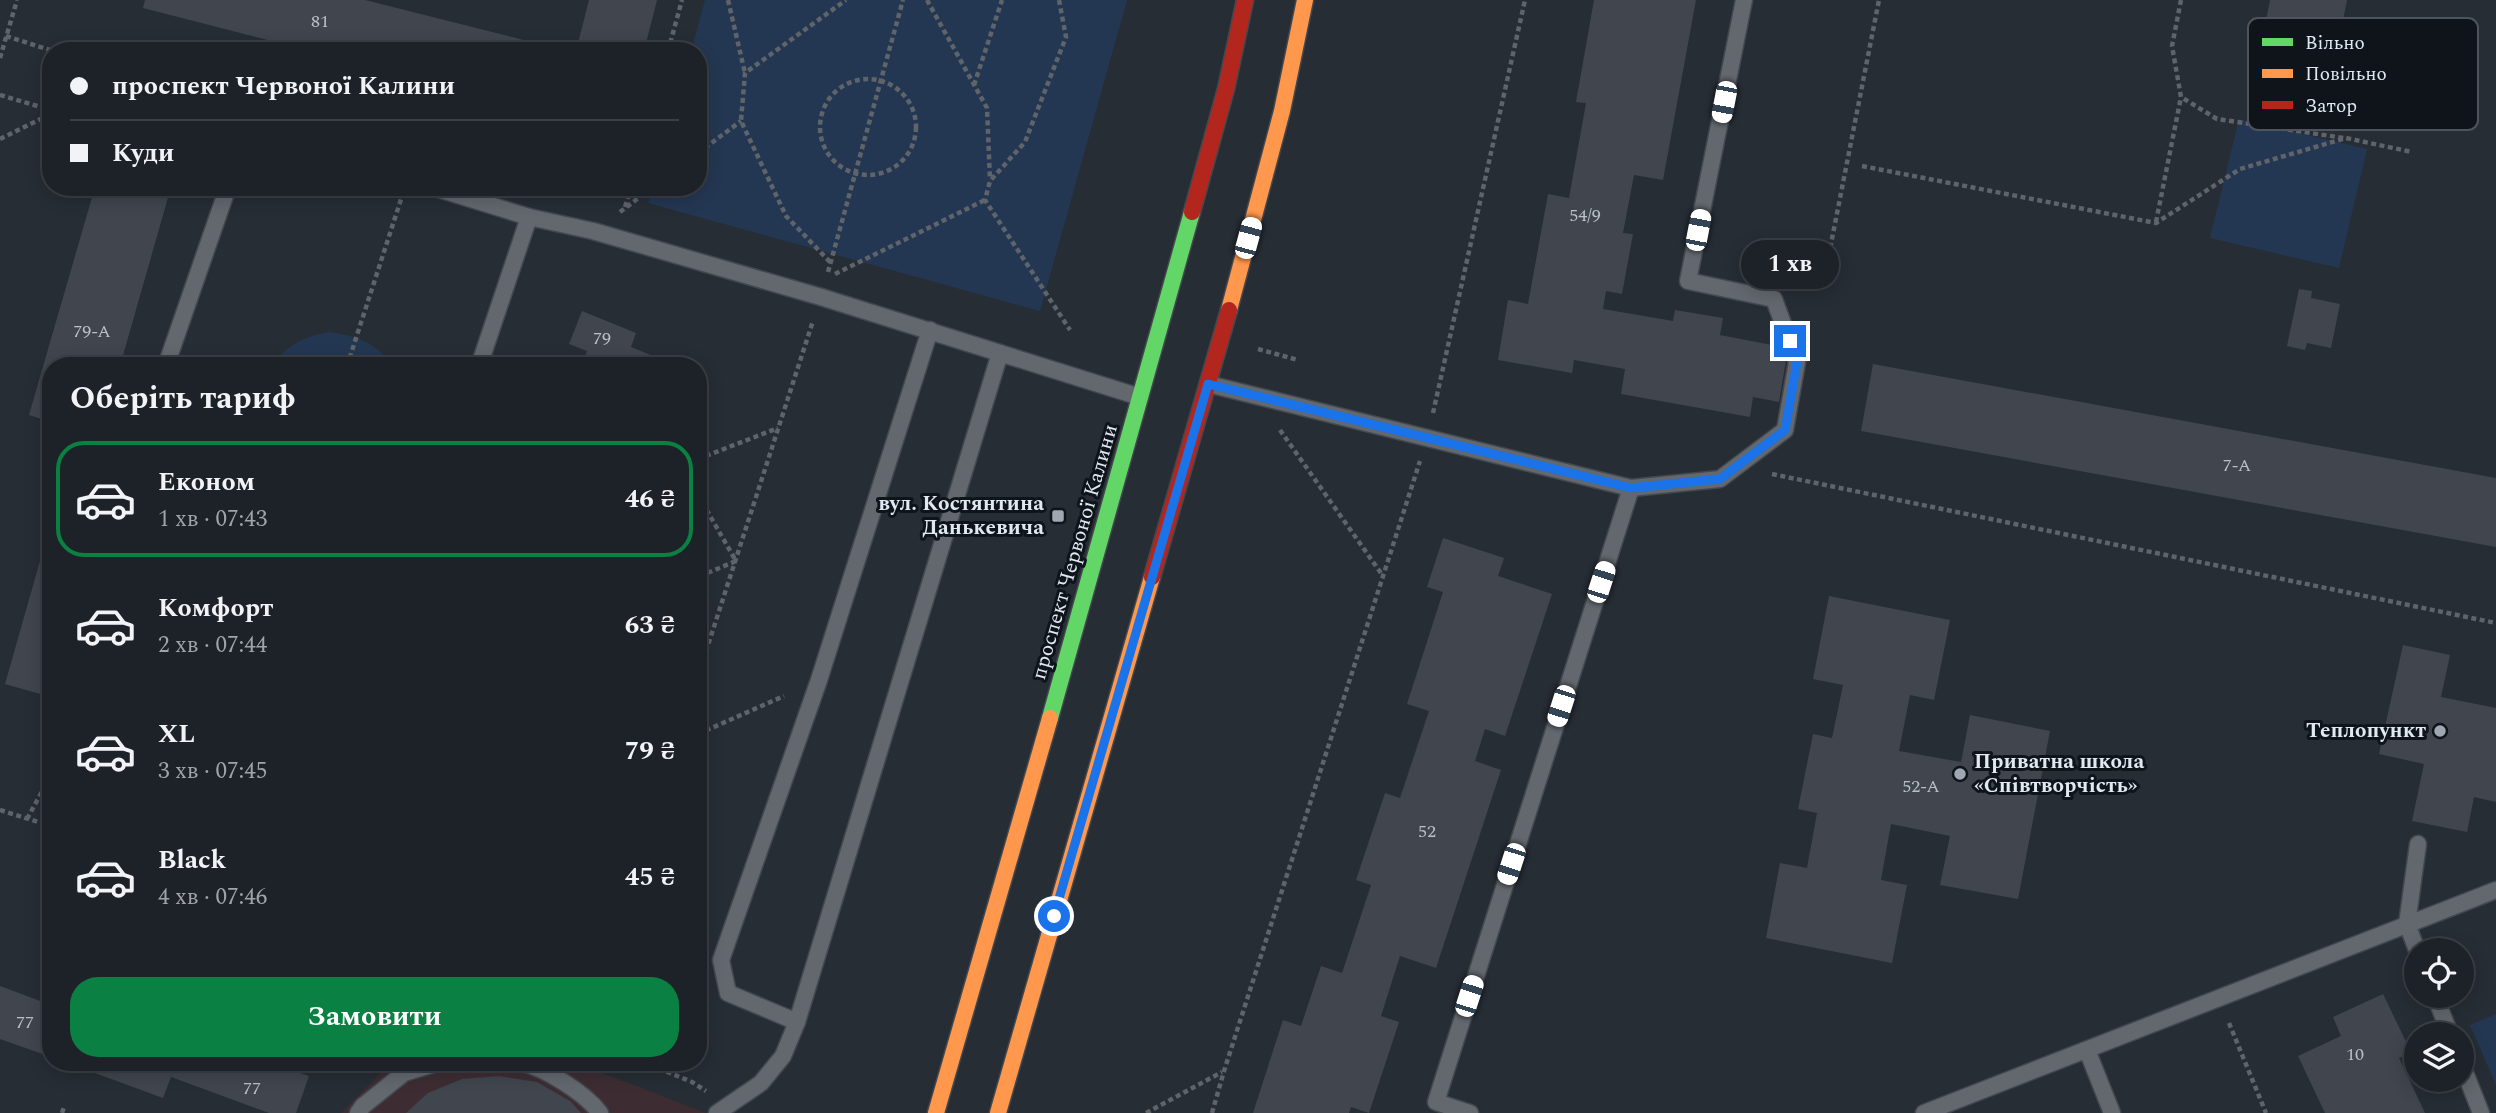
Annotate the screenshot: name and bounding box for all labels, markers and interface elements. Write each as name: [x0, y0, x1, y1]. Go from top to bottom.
house number: 81: [311, 8, 329, 35]
legend: [2248, 18, 2478, 130]
text: Вільно: [2305, 29, 2365, 58]
text: Повільно: [2305, 60, 2387, 89]
text: проспект Червоної Калини: [112, 66, 455, 106]
car: [1710, 79, 1739, 125]
text: Затор: [2305, 92, 2357, 121]
text: Куди: [112, 133, 174, 173]
house number: 54/9: [1569, 202, 1601, 229]
car: [1684, 207, 1713, 253]
car: [1233, 215, 1264, 261]
callout: 1 хв: [1741, 240, 1839, 288]
text: 1 хв: [1768, 247, 1812, 282]
house number: 79-А: [73, 318, 111, 345]
house number: 79: [593, 325, 611, 352]
route end: [1774, 325, 1806, 357]
text: Оберіть тариф: [70, 374, 296, 423]
street label: проспект Червоної Калини: [1023, 421, 1127, 683]
house number: 7-А: [2223, 452, 2251, 479]
text: Економ: [158, 462, 255, 502]
icon: car: [74, 468, 137, 531]
text: 46 ₴: [625, 479, 675, 519]
place label: вул. Костянтина Данькевича: [878, 488, 1044, 544]
text: 1 хв · 07:43: [158, 502, 267, 537]
marker: вул. Костянтина Данькевича: [1050, 508, 1066, 524]
car: [1585, 559, 1618, 605]
text: Комфорт: [158, 588, 273, 628]
icon: car: [74, 594, 137, 657]
text: 63 ₴: [625, 605, 675, 645]
text: 2 хв · 07:44: [158, 628, 267, 663]
car: [1545, 683, 1578, 729]
text: XL: [158, 714, 195, 754]
place label: Теплопункт: [2306, 715, 2426, 747]
icon: car: [74, 720, 137, 783]
marker: Теплопункт: [2432, 723, 2448, 739]
text: 79 ₴: [625, 731, 675, 771]
place label: Приватна школа «Співтворчість»: [1974, 746, 2144, 802]
text: 3 хв · 07:45: [158, 754, 267, 789]
marker: Приватна школа «Співтворчість»: [1952, 766, 1968, 782]
house number: 52-А: [1902, 773, 1940, 800]
house number: 52: [1418, 818, 1436, 845]
text: Black: [158, 840, 226, 880]
car: [1495, 841, 1528, 887]
icon: car: [74, 846, 137, 909]
text: 45 ₴: [625, 857, 675, 897]
text: 4 хв · 07:46: [158, 880, 267, 915]
route start: [1038, 900, 1070, 932]
map controls: [2404, 938, 2474, 1092]
button: locate: [2404, 938, 2474, 1008]
car: [1453, 973, 1486, 1019]
button: Замовити: [70, 977, 679, 1057]
house number: 77: [16, 1009, 34, 1036]
button: layers: [2404, 1022, 2474, 1092]
house number: 10: [2346, 1041, 2364, 1068]
house number: 77: [243, 1075, 261, 1102]

